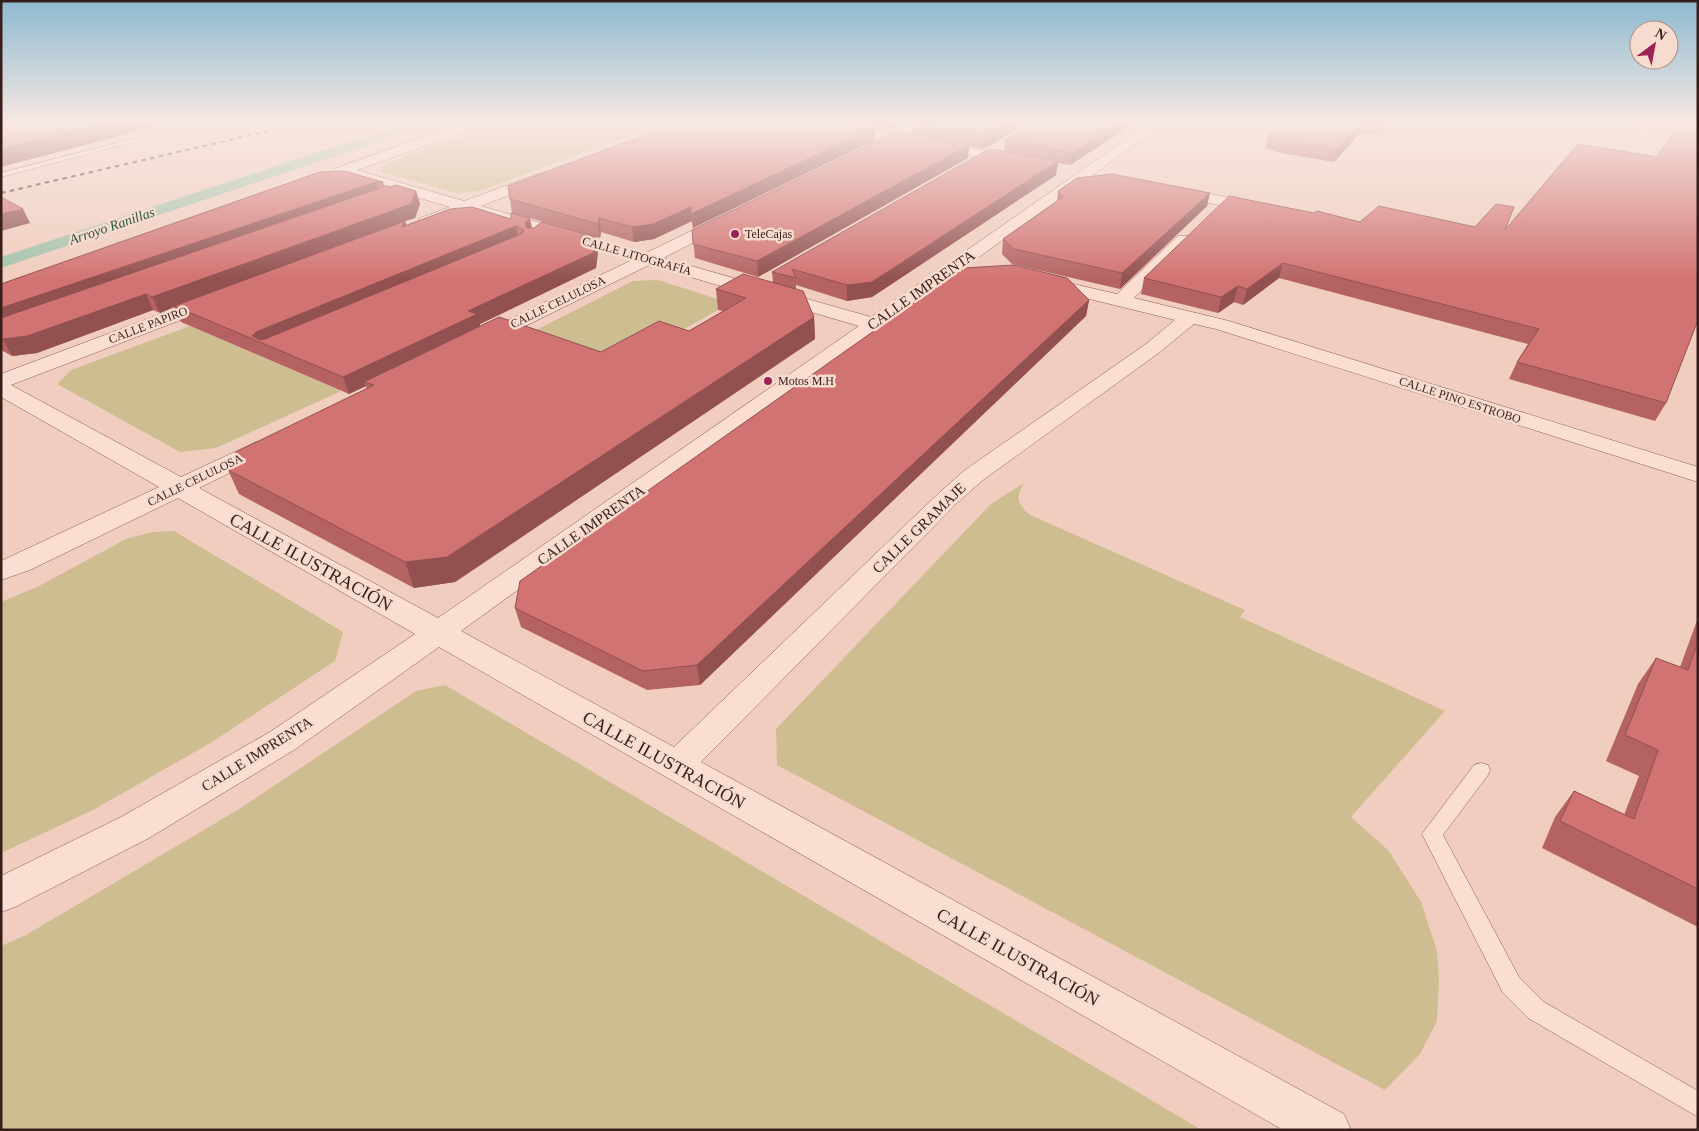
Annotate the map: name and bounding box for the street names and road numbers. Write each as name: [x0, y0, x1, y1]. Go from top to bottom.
street label: CALLE LITOGRAFÍA: [581, 234, 694, 278]
street label: CALLE IMPRENTA: [864, 247, 978, 333]
street label: CALLE CELULOSA: [508, 273, 608, 331]
street label: CALLE PAPIRO: [107, 303, 190, 346]
street label: CALLE PINO ESTROBO: [1397, 374, 1523, 426]
street label: CALLE CELULOSA: [145, 451, 245, 509]
street label: CALLE GRAMAJE: [869, 480, 969, 576]
street label: CALLE IMPRENTA: [534, 482, 648, 568]
street label: CALLE ILUSTRACIÓN: [226, 508, 396, 615]
street label: CALLE ILUSTRACIÓN: [579, 706, 749, 813]
street label: CALLE IMPRENTA: [199, 713, 315, 795]
street label: CALLE ILUSTRACIÓN: [933, 903, 1103, 1010]

